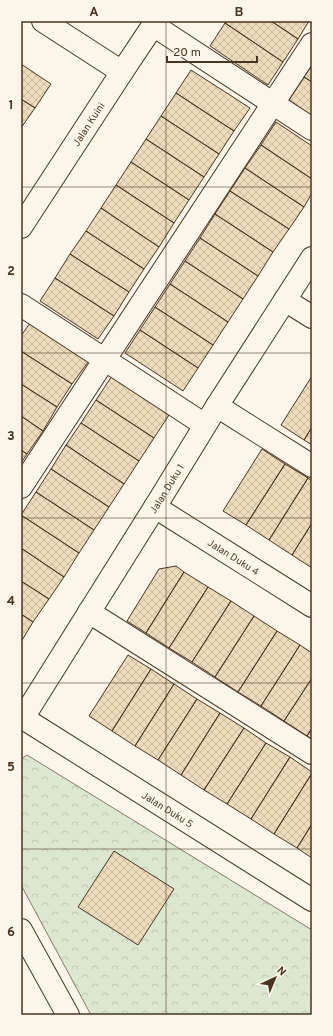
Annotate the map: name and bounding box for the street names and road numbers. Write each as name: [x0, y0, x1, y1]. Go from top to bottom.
street label: Jalan Kuini: [70, 100, 108, 149]
street label: Jalan Duku 1: [147, 462, 188, 516]
street label: Jalan Duku 4: [205, 537, 261, 579]
street label: Jalan Duku 5: [139, 789, 195, 832]

